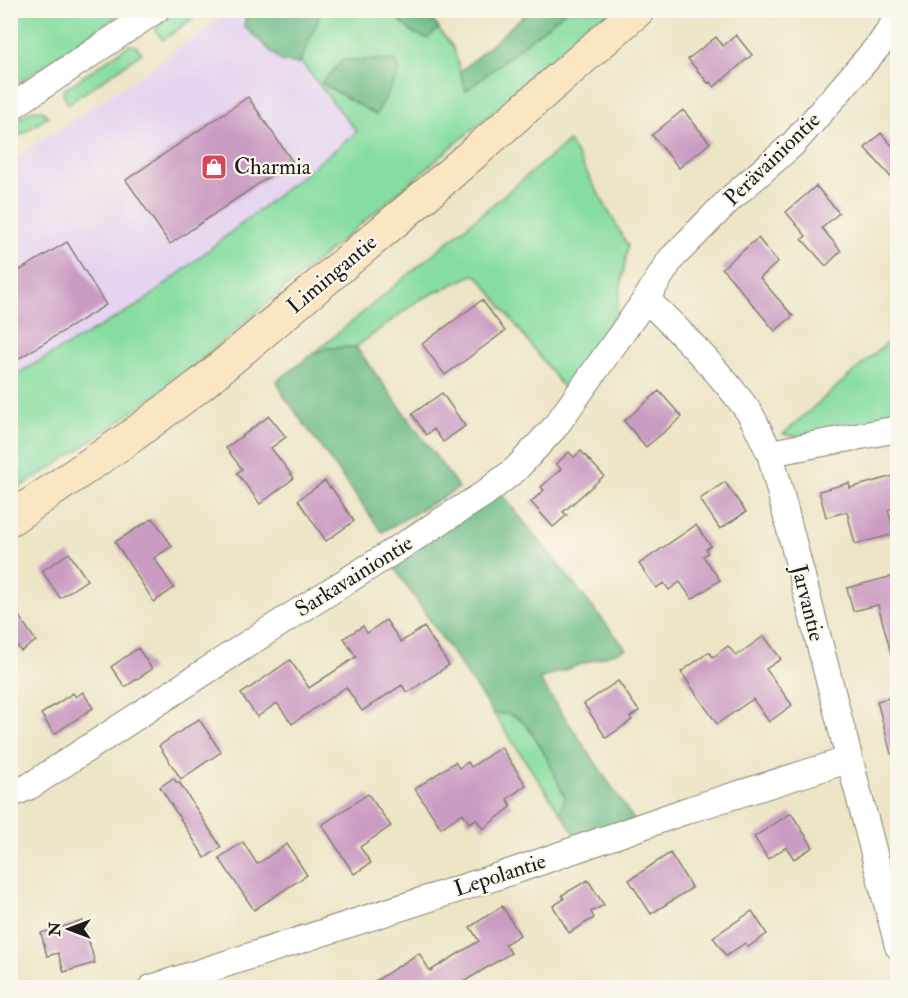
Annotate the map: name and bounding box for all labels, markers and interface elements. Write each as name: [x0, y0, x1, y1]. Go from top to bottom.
street label: Perävainiontie: [718, 106, 826, 212]
shop icon: Charmia: [199, 152, 229, 182]
place label: Charmia: [234, 153, 312, 181]
street label: Limingantie: [281, 228, 383, 320]
street label: Sarkavainiontie: [290, 529, 418, 623]
street label: Jarvantie: [785, 561, 831, 644]
street label: Lepolantie: [451, 847, 550, 904]
north arrow: [39, 899, 99, 959]
text: N: [45, 921, 65, 937]

